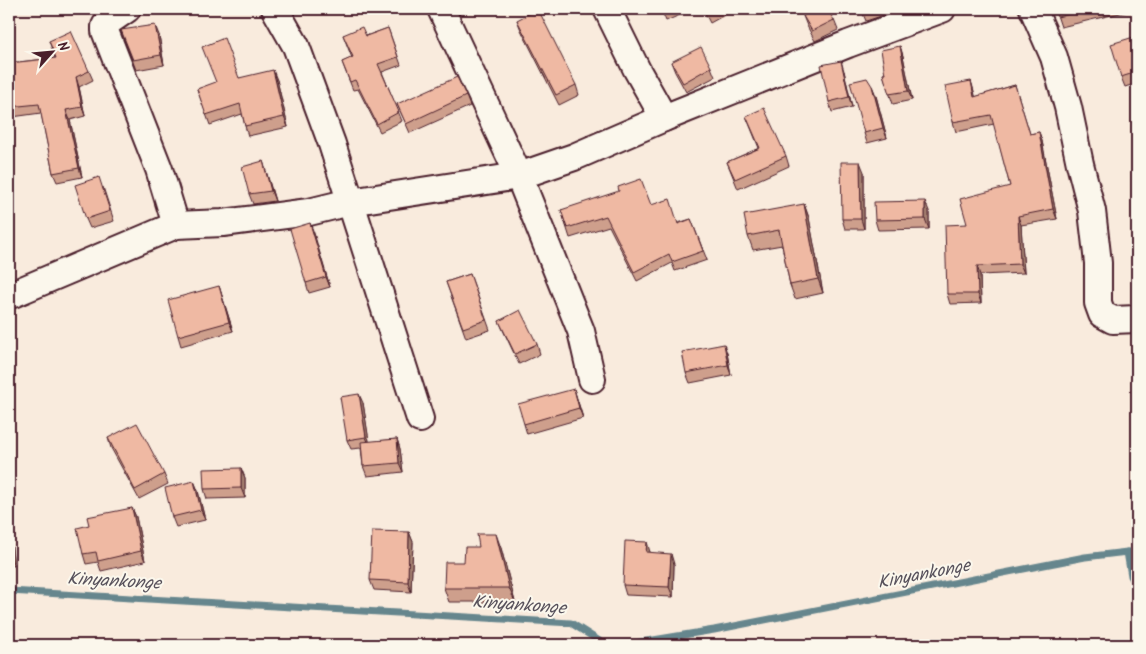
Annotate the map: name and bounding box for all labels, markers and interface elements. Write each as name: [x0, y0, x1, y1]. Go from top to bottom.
north arrow: [28, 28, 78, 78]
text: N: [51, 38, 75, 56]
water label: Kinyankonge: [875, 551, 975, 598]
water label: Kinyankonge: [66, 565, 164, 599]
water label: Kinyankonge: [471, 588, 569, 624]

